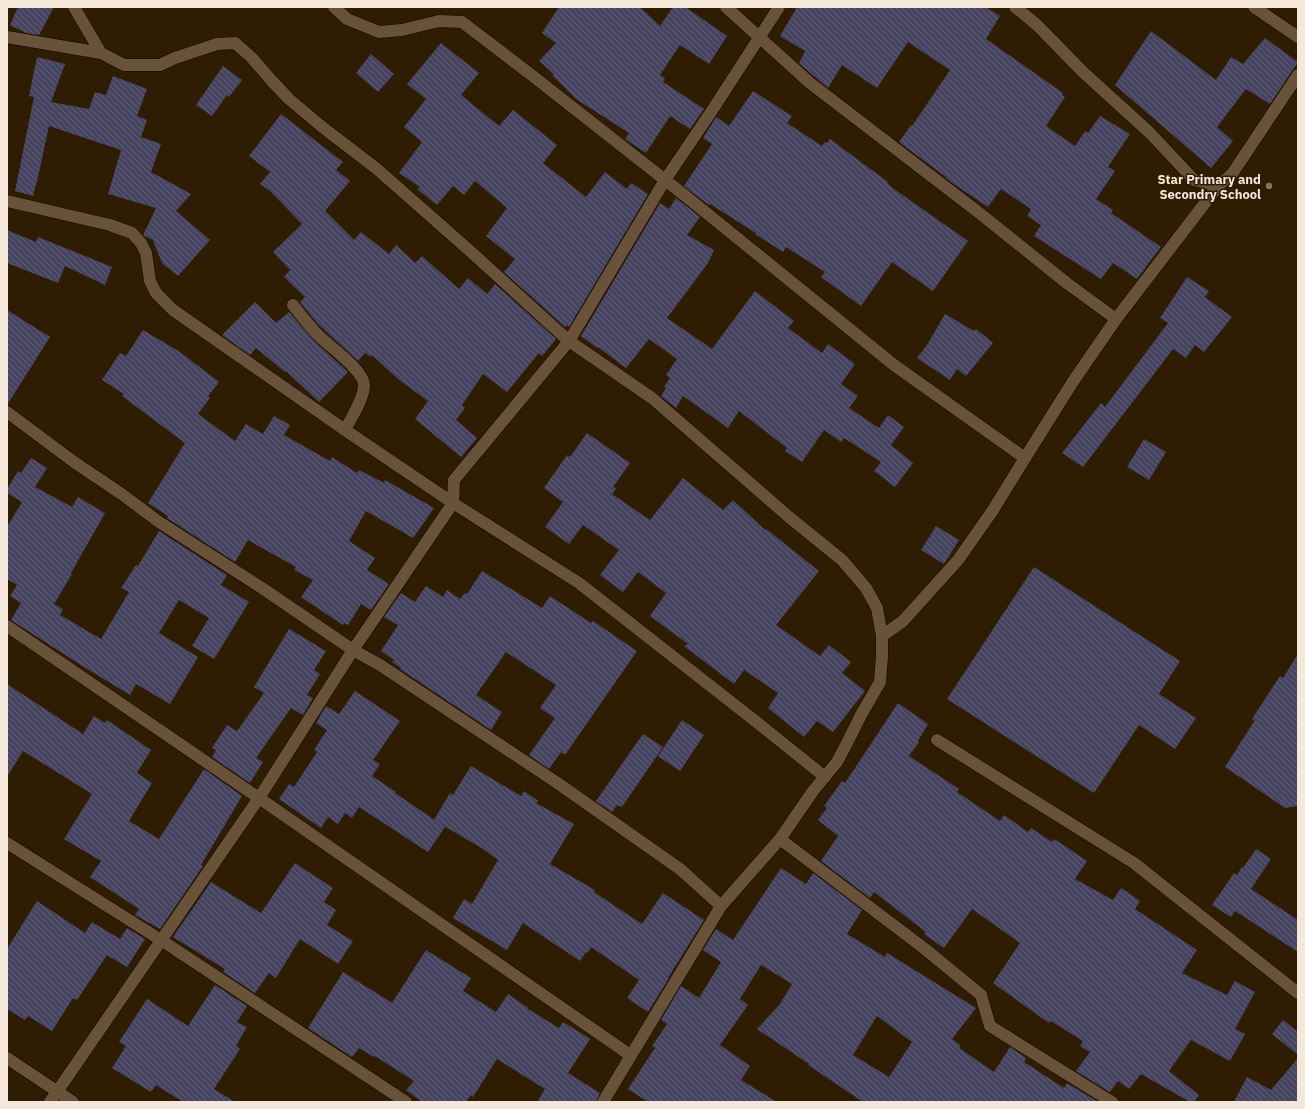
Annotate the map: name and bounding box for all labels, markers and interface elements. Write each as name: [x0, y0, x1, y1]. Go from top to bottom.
place label: Star Primary and Secondry School: [1157, 171, 1261, 203]
marker: Star Primary and Secondry School: [1264, 181, 1274, 191]

